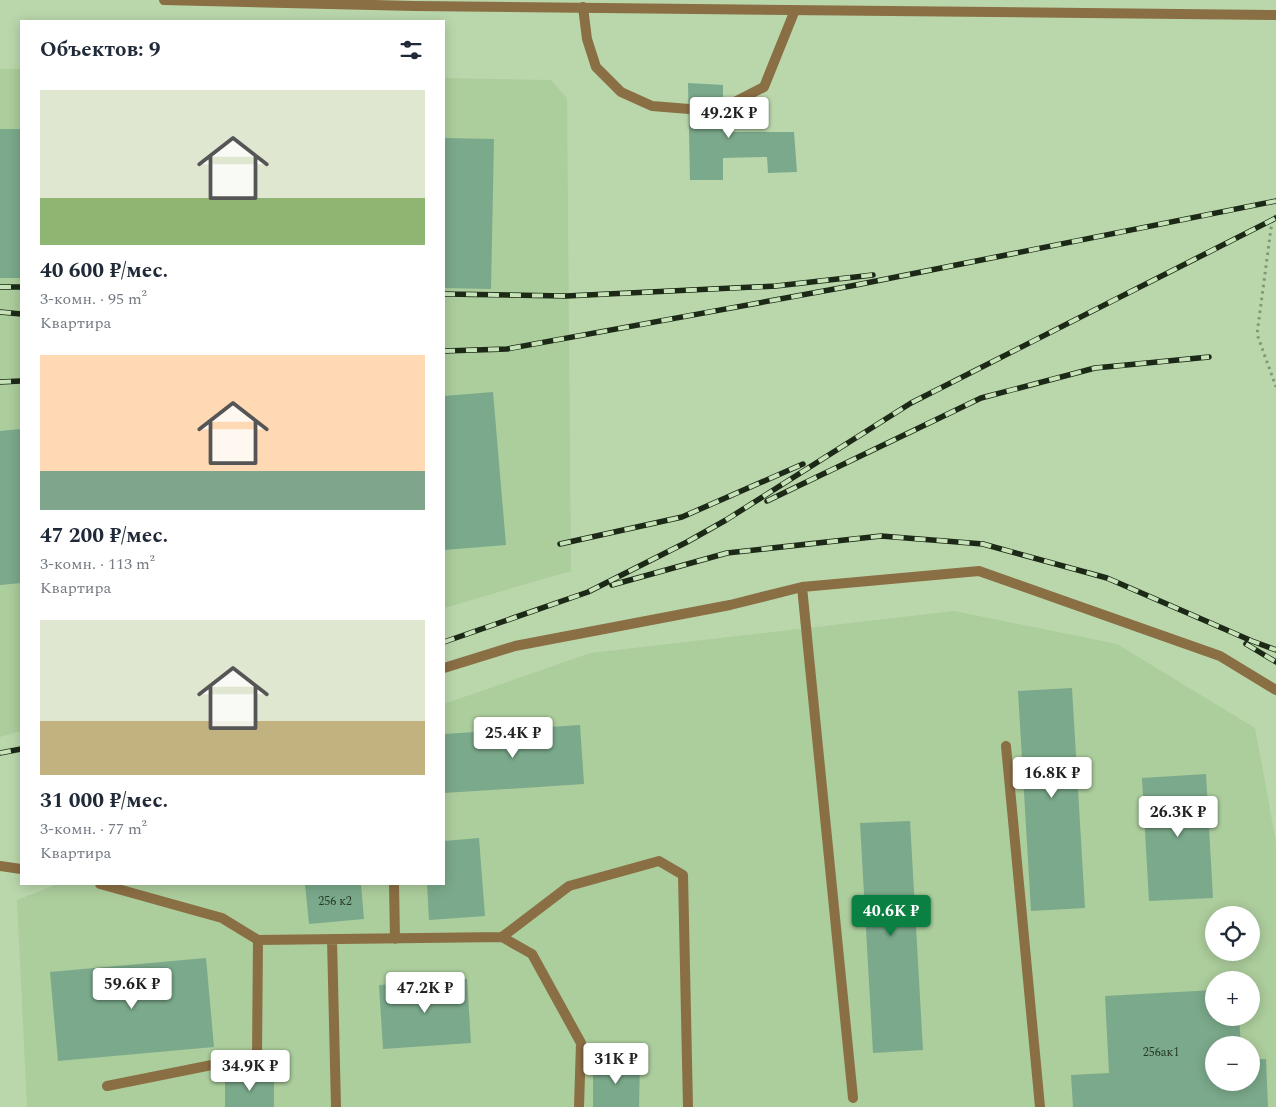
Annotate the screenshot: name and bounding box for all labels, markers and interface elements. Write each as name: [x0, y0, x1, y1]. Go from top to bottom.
text: Объектов: 9: [40, 34, 161, 66]
icon: filters: [397, 36, 425, 64]
pin: 49.2K ₽: [683, 96, 775, 139]
text: 49.2K ₽: [701, 101, 757, 125]
icon: home: [188, 123, 278, 213]
text: 40 600 ₽/мес.: [40, 255, 168, 287]
text: 3-комн. · 95 m²: [40, 287, 147, 311]
text: Квартира: [40, 311, 111, 335]
icon: home: [188, 388, 278, 478]
text: 47 200 ₽/мес.: [40, 520, 168, 552]
text: 3-комн. · 113 m²: [40, 552, 155, 576]
text: Квартира: [40, 576, 111, 600]
icon: home: [188, 653, 278, 743]
pin: 25.4K ₽: [467, 716, 559, 759]
text: 25.4K ₽: [485, 721, 541, 745]
pin: 16.8K ₽: [1006, 756, 1098, 799]
text: 16.8K ₽: [1024, 761, 1080, 785]
text: 31 000 ₽/мес.: [40, 785, 168, 817]
pin: 26.3K ₽: [1132, 796, 1224, 838]
text: 26.3K ₽: [1150, 800, 1206, 824]
text: 3-комн. · 77 m²: [40, 817, 147, 841]
text: Квартира: [40, 841, 111, 865]
house number: 256 к2: [318, 892, 352, 911]
pin: 40.6K ₽: [845, 894, 937, 937]
text: 40.6K ₽: [863, 899, 919, 923]
map controls: [1205, 906, 1260, 1091]
button: locate: [1205, 906, 1260, 961]
pin: 59.6K ₽: [86, 968, 178, 1010]
button: +: [1205, 971, 1260, 1026]
text: 59.6K ₽: [104, 972, 160, 996]
pin: 47.2K ₽: [379, 972, 471, 1014]
text: 47.2K ₽: [397, 976, 453, 1000]
button: −: [1205, 1036, 1260, 1091]
pin: 31K ₽: [581, 1042, 651, 1085]
house number: 256ак1: [1143, 1043, 1179, 1062]
text: 31K ₽: [594, 1047, 638, 1071]
pin: 34.9K ₽: [204, 1050, 296, 1092]
text: 34.9K ₽: [222, 1054, 278, 1078]

